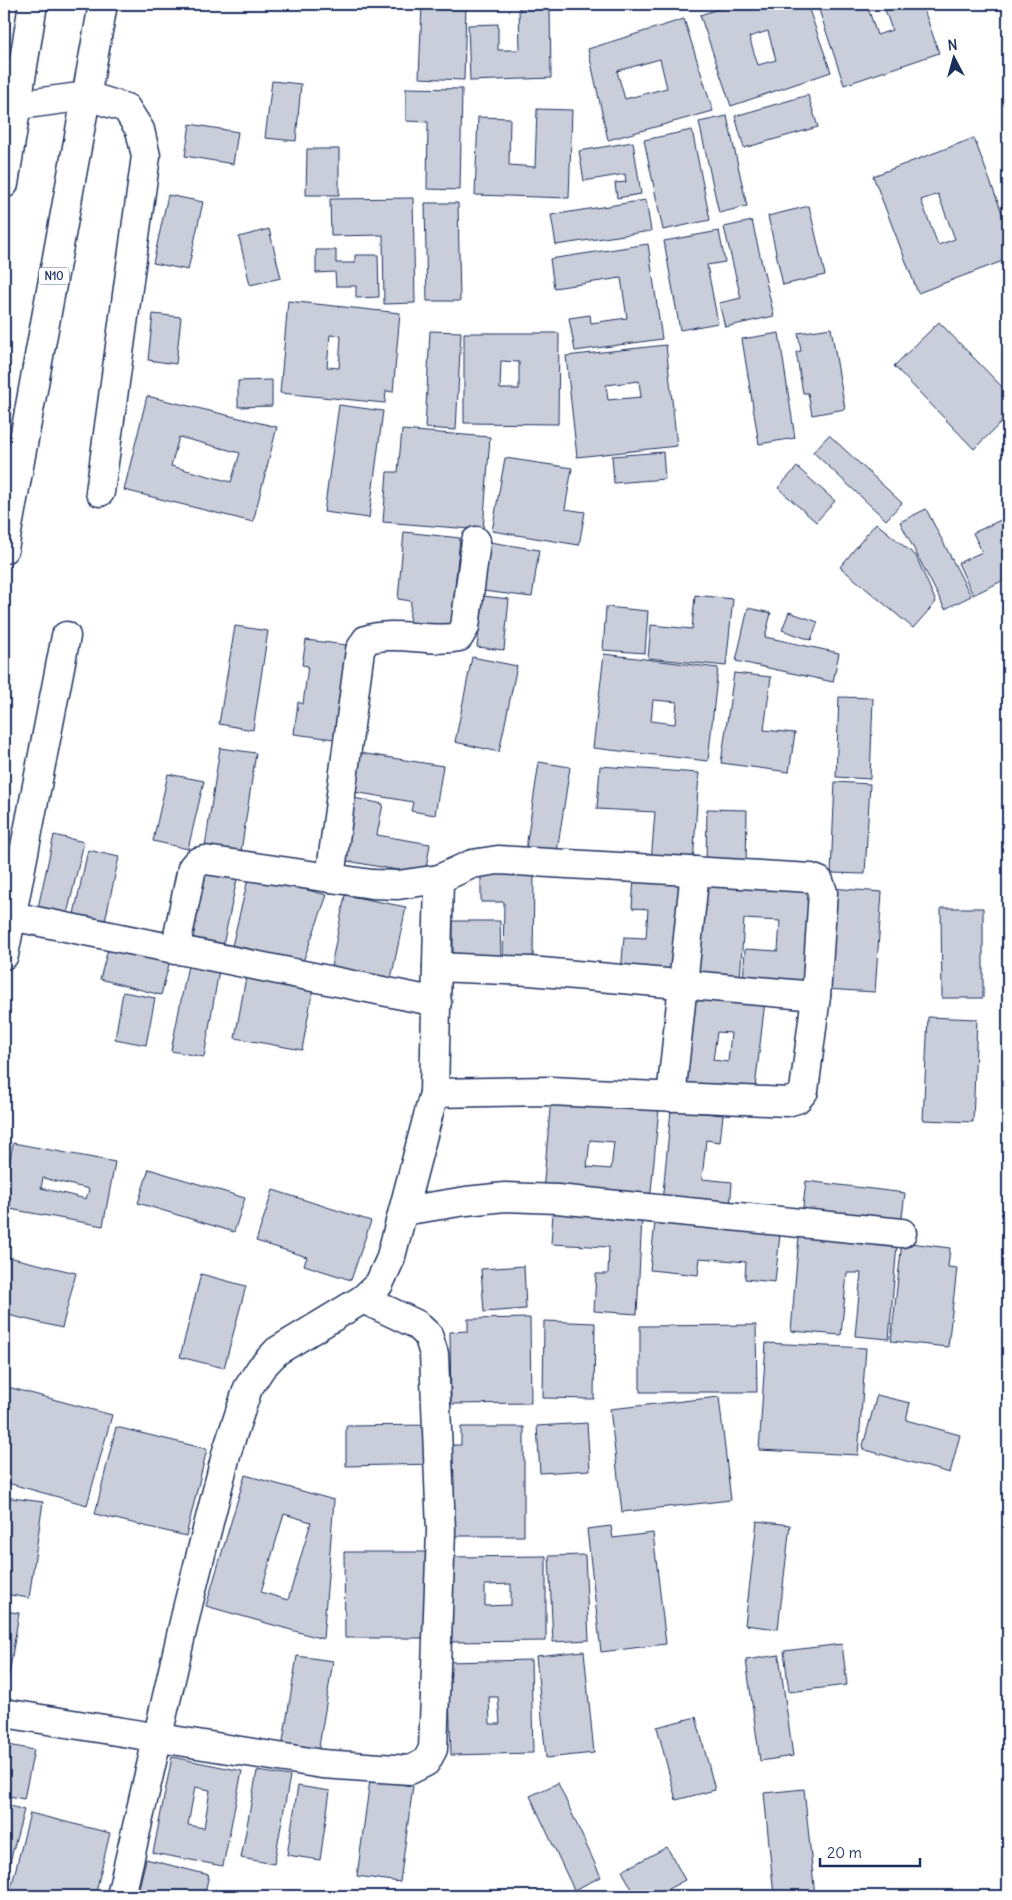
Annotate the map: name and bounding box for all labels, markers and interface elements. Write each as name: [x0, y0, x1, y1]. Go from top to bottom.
north arrow: [930, 32, 980, 82]
text: N: [947, 36, 958, 55]
road number: N10: [39, 268, 69, 284]
scale bar: [820, 1835, 920, 1867]
text: 20 m: [827, 1843, 862, 1862]

